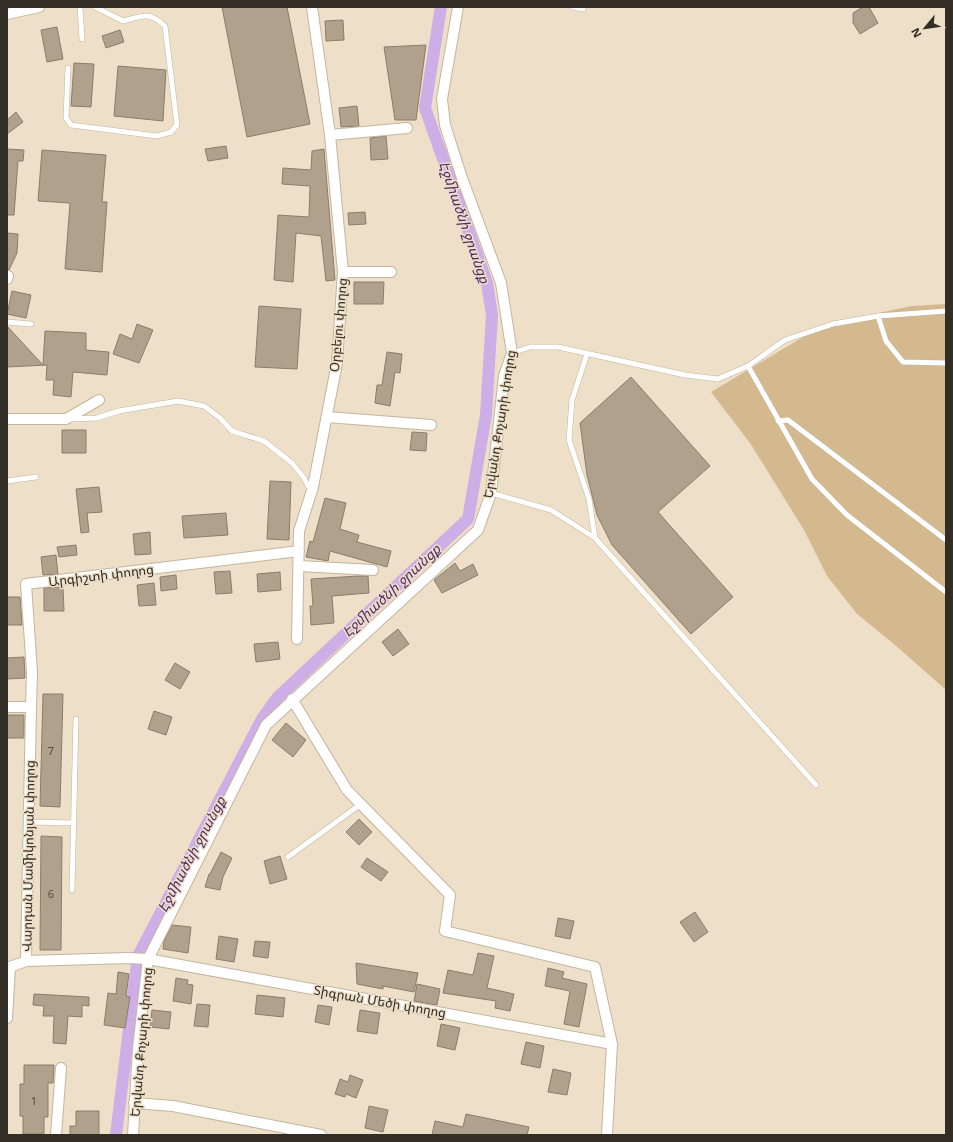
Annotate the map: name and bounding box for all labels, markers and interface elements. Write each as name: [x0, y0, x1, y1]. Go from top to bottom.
north arrow: [905, 8, 945, 48]
text: N: [907, 26, 925, 41]
water label: Էջմիածնի ջրանցք: [435, 158, 495, 286]
street label: Օրբելու փողոց: [325, 277, 351, 373]
street label: Երվանդ Քոչարի փողոց: [478, 348, 520, 500]
water label: Էջմիածնի ջրանցք: [338, 539, 445, 641]
street label: Արգիշտի փողոց: [47, 560, 155, 590]
house number: 7: [48, 743, 54, 758]
street label: Վարդան Մամիկոնյան փողոց: [17, 760, 39, 952]
water label: Էջմիածնի ջրանցք: [153, 792, 230, 915]
house number: 6: [48, 886, 54, 901]
street label: Երվանդ Քոչարի փողոց: [125, 966, 157, 1118]
street label: Տիգրան Մեծի փողոց: [312, 980, 448, 1022]
house number: 1: [31, 1093, 37, 1108]

